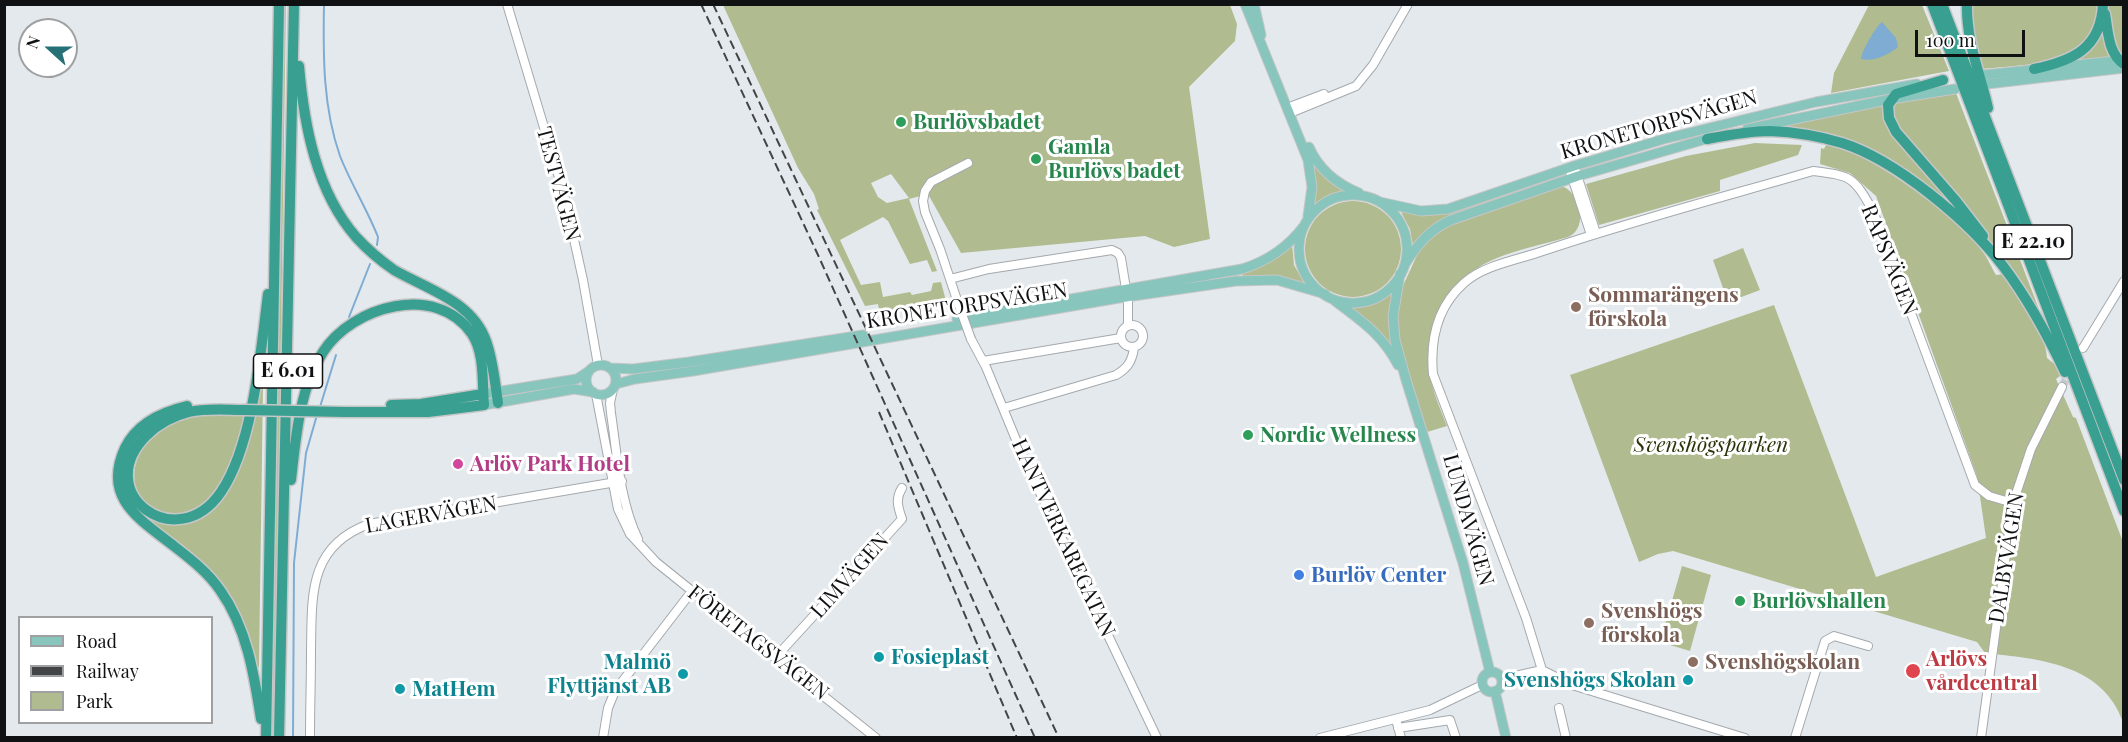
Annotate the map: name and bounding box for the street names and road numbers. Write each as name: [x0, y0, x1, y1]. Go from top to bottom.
street label: KRONETORPSVÄGEN: [1558, 85, 1760, 165]
street label: TESTVÄGEN: [531, 124, 585, 244]
street label: RAPSVÄGEN: [1855, 201, 1923, 319]
road number: E 22.10: [1994, 225, 2072, 259]
street label: KRONETORPSVÄGEN: [865, 278, 1069, 334]
road number: E 6.01: [254, 354, 322, 388]
street label: HANTVERKAREGATAN: [1006, 435, 1120, 641]
street label: LUNDAVÄGEN: [1437, 451, 1499, 589]
street label: LAGERVÄGEN: [363, 491, 499, 539]
street label: DALBYVÄGEN: [1984, 491, 2030, 625]
street label: LIMVÄGEN: [805, 529, 895, 623]
street label: FÖRETAGSVÄGEN: [682, 580, 834, 706]

